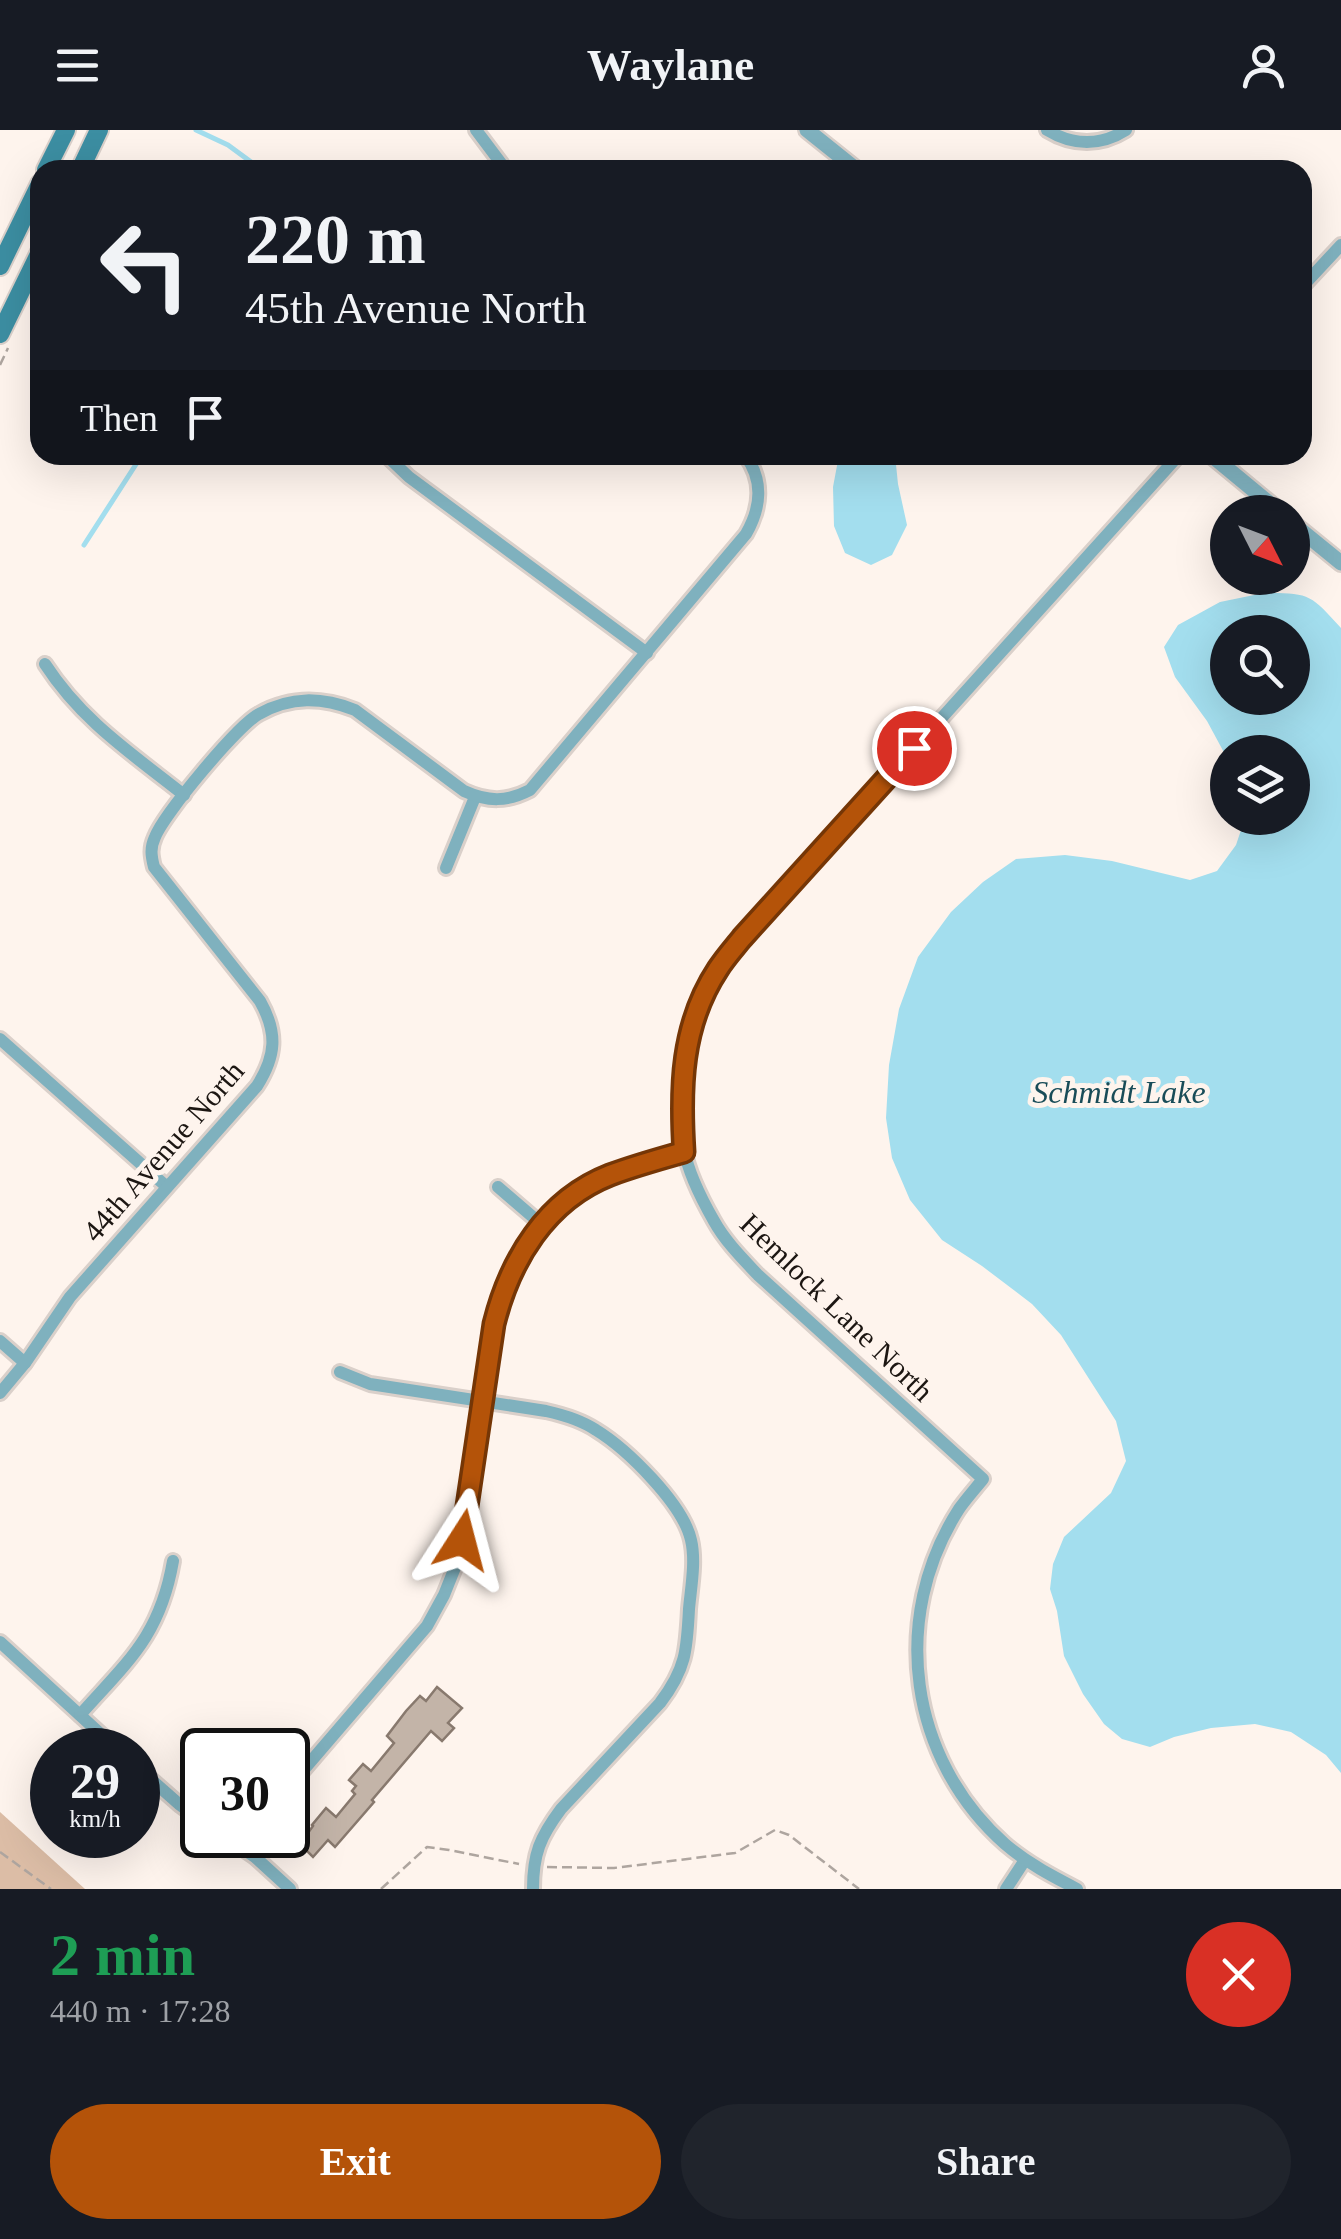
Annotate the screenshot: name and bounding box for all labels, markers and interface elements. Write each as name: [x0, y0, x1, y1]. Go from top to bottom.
icon: menu: [50, 38, 105, 93]
icon: person: [1236, 38, 1291, 93]
text: Waylane: [587, 40, 754, 90]
icon: left: [80, 200, 210, 330]
text: 220 m: [245, 201, 426, 278]
text: 45th Avenue North: [245, 283, 587, 333]
icon: arrive: [178, 390, 233, 445]
text: Then: [80, 397, 158, 439]
north arrow: [1210, 495, 1310, 595]
map controls: [1210, 495, 1310, 835]
button: search: [1210, 615, 1310, 715]
pin: [872, 706, 957, 791]
icon: arrive: [887, 721, 942, 776]
button: layers: [1210, 735, 1310, 835]
street label: 44th Avenue North: [76, 1054, 250, 1248]
water label: Schmidt Lake: [1032, 1074, 1206, 1110]
street label: Hemlock Lane North: [734, 1207, 940, 1407]
position arrow: [410, 1488, 514, 1592]
speed limit sign: 30: [180, 1728, 310, 1858]
text: 29: [70, 1753, 120, 1809]
text: km/h: [69, 1805, 121, 1832]
text: 2 min: [50, 1922, 195, 1988]
button: close: [1186, 1922, 1291, 2027]
text: 440 m · 17:28: [50, 1993, 230, 2029]
button: Exit: [50, 2104, 661, 2219]
button: Share: [681, 2104, 1291, 2219]

